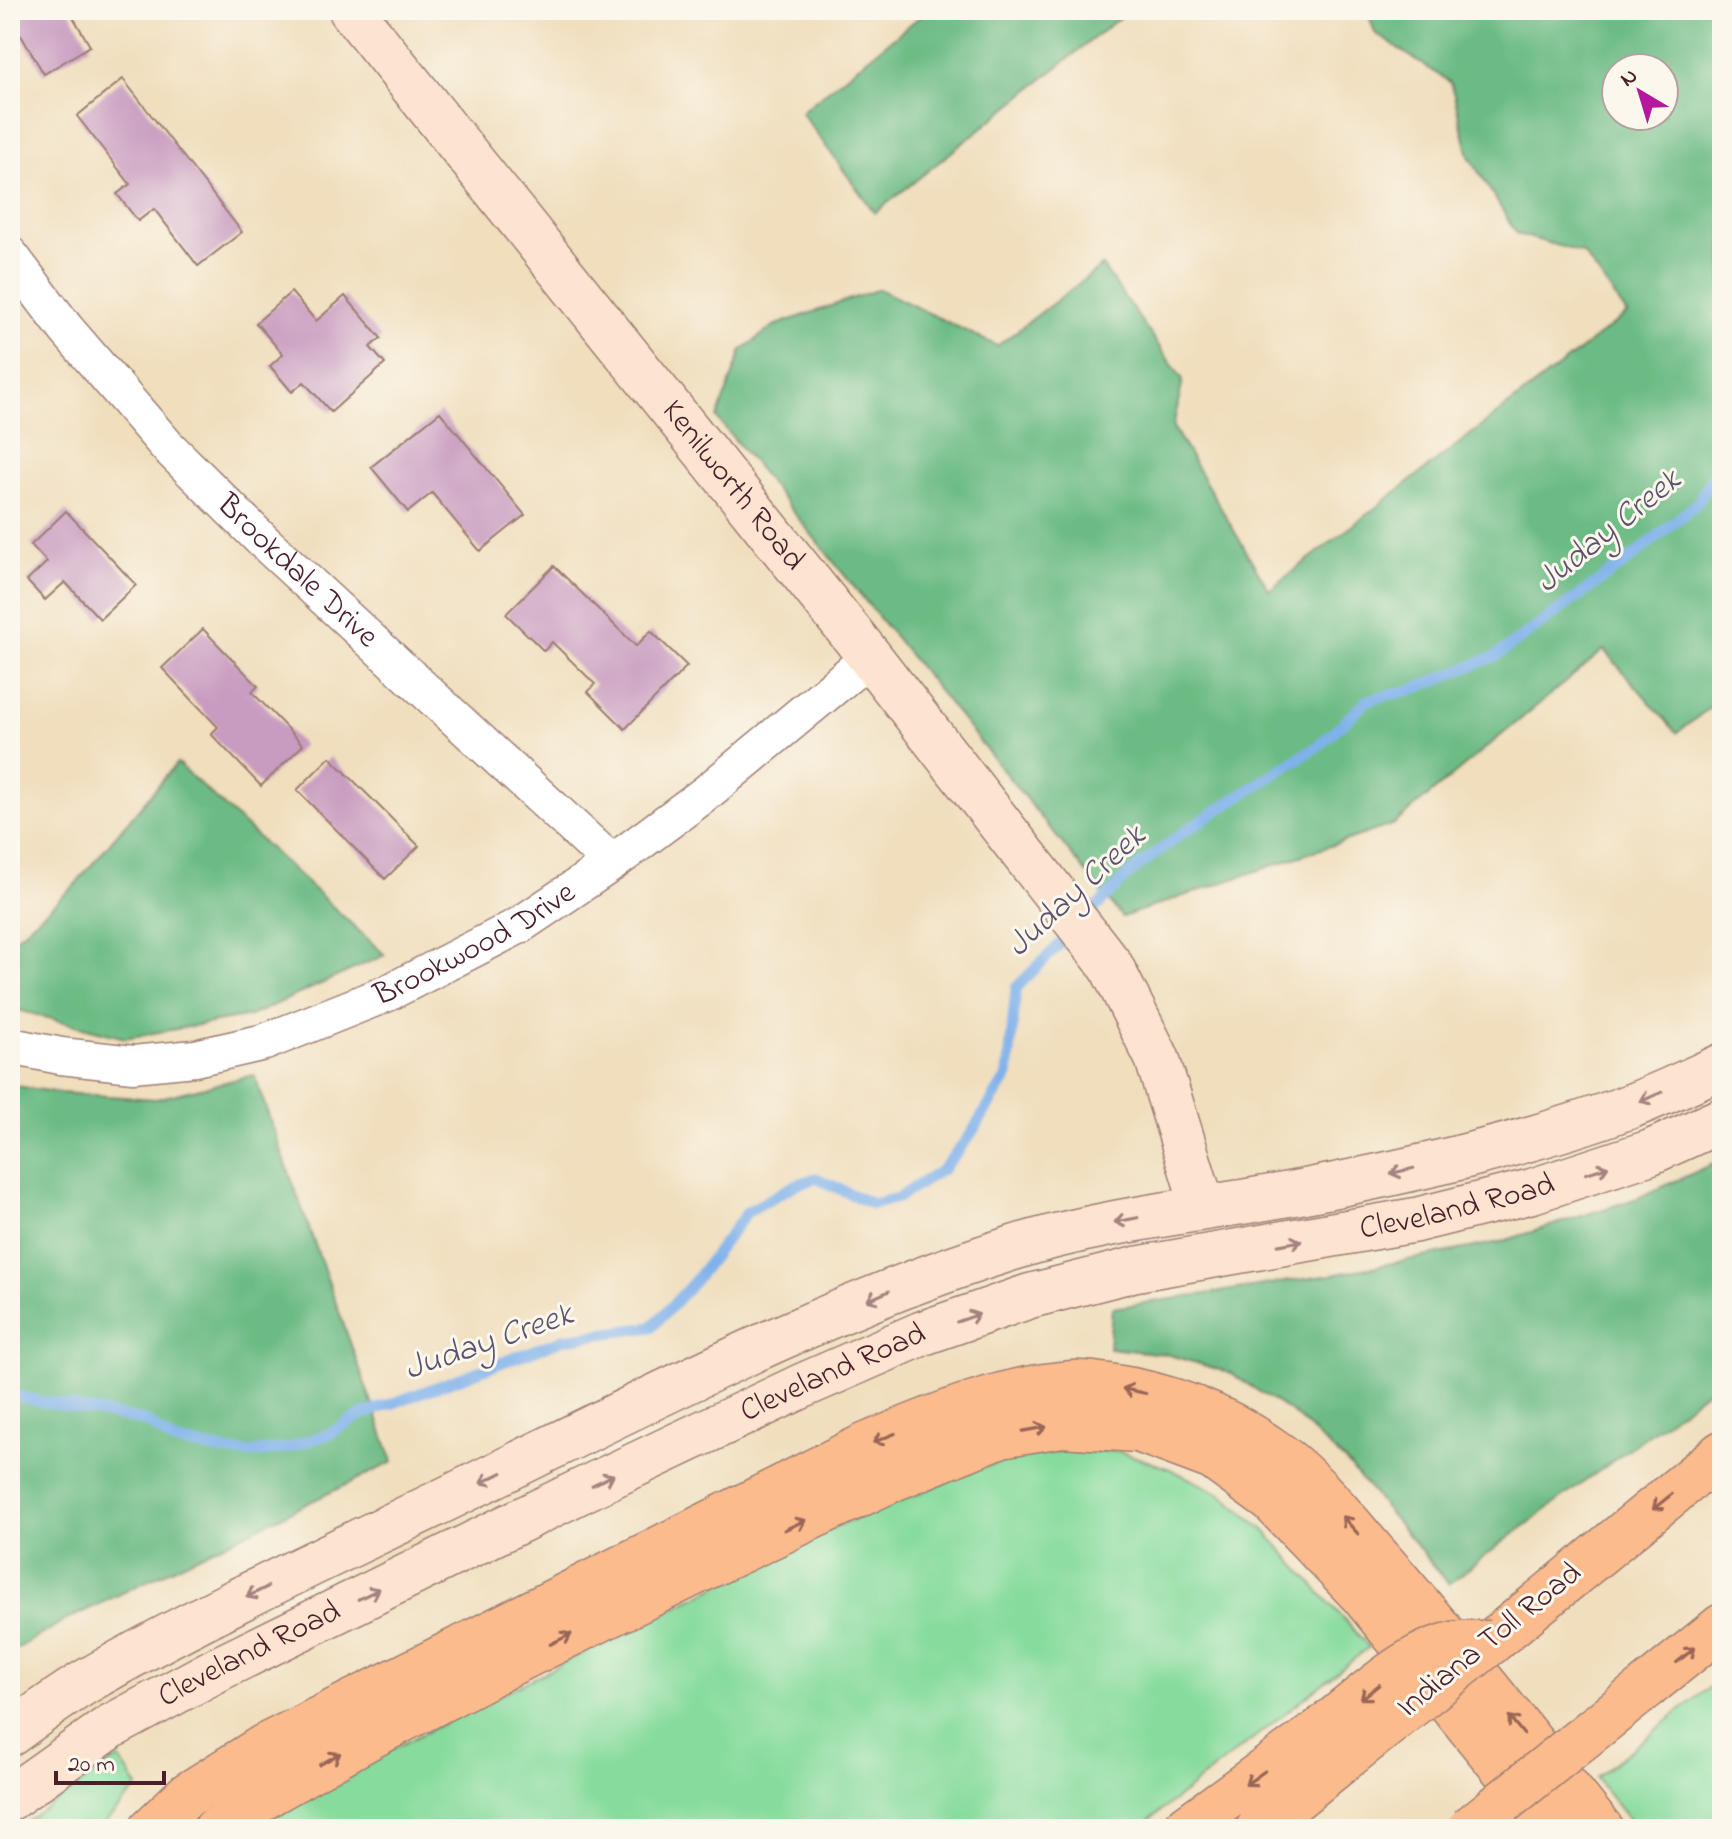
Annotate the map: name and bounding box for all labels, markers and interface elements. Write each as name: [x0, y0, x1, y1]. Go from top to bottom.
north arrow: [1600, 52, 1680, 132]
text: N: [1614, 61, 1645, 96]
street label: Kenilworth Road: [649, 390, 816, 582]
water label: Juday Creek: [1525, 456, 1695, 607]
street label: Brookdale Drive: [204, 483, 389, 660]
water label: Juday Creek: [996, 812, 1160, 970]
street label: Brookwood Drive: [366, 870, 586, 1020]
one-way arrow: [1639, 1091, 1663, 1106]
street label: Cleveland Road: [1356, 1162, 1561, 1253]
one-way arrow: [1584, 1162, 1610, 1177]
one-way arrow: [1389, 1164, 1415, 1179]
one-way arrow: [1114, 1213, 1140, 1228]
one-way arrow: [1277, 1234, 1302, 1249]
water label: Juday Creek: [398, 1290, 582, 1395]
one-way arrow: [867, 1290, 891, 1305]
one-way arrow: [956, 1309, 981, 1324]
street label: Cleveland Road: [733, 1311, 934, 1435]
one-way arrow: [1122, 1383, 1147, 1398]
one-way arrow: [1022, 1421, 1047, 1436]
one-way arrow: [872, 1432, 897, 1446]
one-way arrow: [479, 1471, 503, 1486]
one-way arrow: [591, 1472, 615, 1487]
one-way arrow: [1652, 1493, 1672, 1511]
one-way arrow: [1341, 1516, 1359, 1536]
one-way arrow: [782, 1517, 806, 1532]
street label: Indiana Toll Road: [1387, 1551, 1593, 1731]
one-way arrow: [246, 1585, 270, 1600]
one-way arrow: [357, 1586, 381, 1601]
street label: Cleveland Road: [150, 1589, 349, 1720]
one-way arrow: [548, 1631, 572, 1646]
one-way arrow: [1675, 1646, 1696, 1664]
one-way arrow: [1360, 1684, 1381, 1701]
one-way arrow: [1507, 1715, 1525, 1736]
scale bar: [56, 1735, 164, 1785]
text: 20 m: [68, 1748, 115, 1783]
one-way arrow: [318, 1751, 342, 1766]
one-way arrow: [1244, 1770, 1266, 1786]

